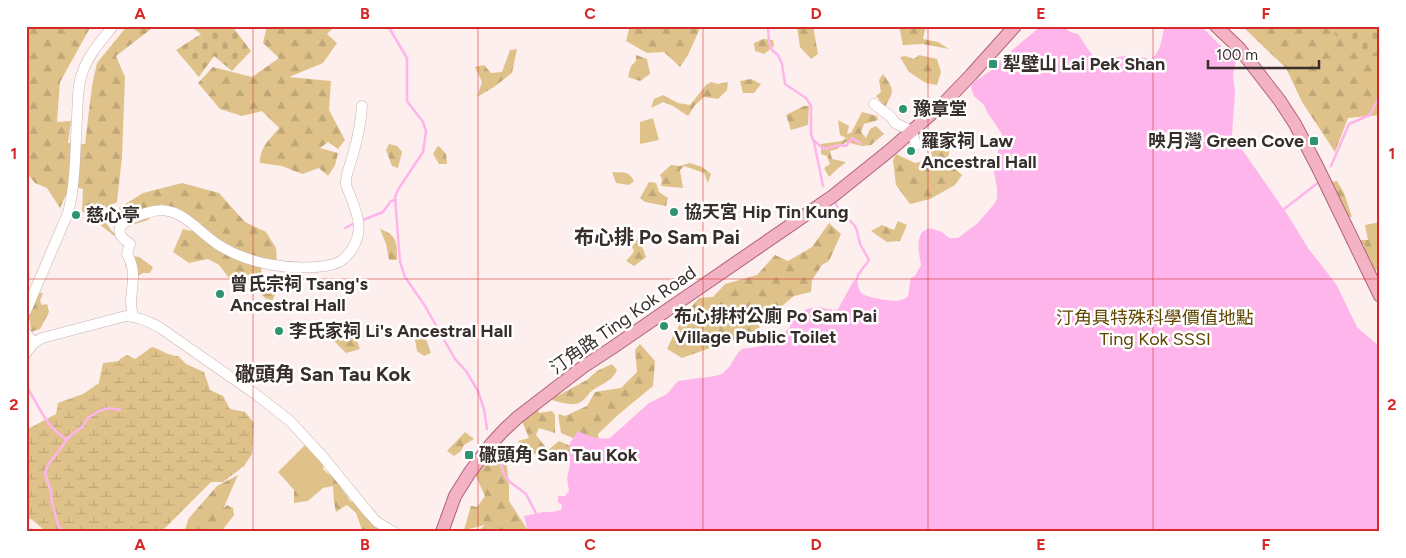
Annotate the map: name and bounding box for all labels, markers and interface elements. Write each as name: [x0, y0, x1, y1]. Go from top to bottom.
text: A: [134, 4, 146, 23]
text: B: [360, 4, 370, 23]
text: C: [584, 4, 596, 23]
text: D: [810, 4, 822, 23]
text: E: [1036, 4, 1046, 23]
text: F: [1262, 4, 1271, 23]
scale bar: [1208, 38, 1320, 70]
text: 100 m: [1216, 46, 1258, 64]
place label: 犁壁山 Lai Pek Shan: [1003, 53, 1165, 75]
marker: 犁壁山 Lai Pek Shan: [987, 58, 999, 70]
place label: 豫章堂: [913, 98, 967, 120]
marker: 豫章堂: [897, 103, 909, 115]
place label: 羅家祠 Law Ancestral Hall: [921, 130, 1037, 173]
place label: 映月灣 Green Cove: [1148, 130, 1304, 152]
marker: 映月灣 Green Cove: [1308, 135, 1320, 147]
text: 1: [11, 144, 17, 163]
text: 1: [1389, 144, 1395, 163]
marker: 羅家祠 Law Ancestral Hall: [905, 145, 917, 157]
place label: 協天宮 Hip Tin Kung: [684, 201, 848, 223]
place label: 慈心亭: [86, 204, 140, 226]
marker: 協天宮 Hip Tin Kung: [668, 206, 680, 218]
marker: 慈心亭: [70, 209, 82, 221]
district label: 布心排 Po Sam Pai: [574, 225, 740, 249]
street label: 汀角路 Ting Kok Road: [546, 261, 700, 379]
place label: 曾氏宗祠 Tsang's Ancestral Hall: [230, 273, 369, 316]
marker: 曾氏宗祠 Tsang's Ancestral Hall: [214, 288, 226, 300]
place label: 布心排村公廁 Po Sam Pai Village Public Toilet: [674, 305, 877, 348]
park label: 汀角具特殊科學價值地點 Ting Kok SSSI: [1056, 307, 1254, 350]
place label: 李氏家祠 Li's Ancestral Hall: [289, 320, 512, 342]
marker: 布心排村公廁 Po Sam Pai Village Public Toilet: [658, 320, 670, 332]
marker: 李氏家祠 Li's Ancestral Hall: [273, 325, 285, 337]
district label: 䃟頭角 San Tau Kok: [235, 362, 411, 386]
text: 2: [9, 395, 19, 414]
text: 2: [1387, 395, 1397, 414]
place label: 䃟頭角 San Tau Kok: [479, 444, 638, 466]
marker: 䃟頭角 San Tau Kok: [463, 449, 475, 461]
text: A: [134, 535, 146, 554]
text: B: [360, 535, 370, 554]
text: C: [584, 535, 596, 554]
text: D: [810, 535, 822, 554]
text: E: [1036, 535, 1046, 554]
text: F: [1262, 535, 1271, 554]

